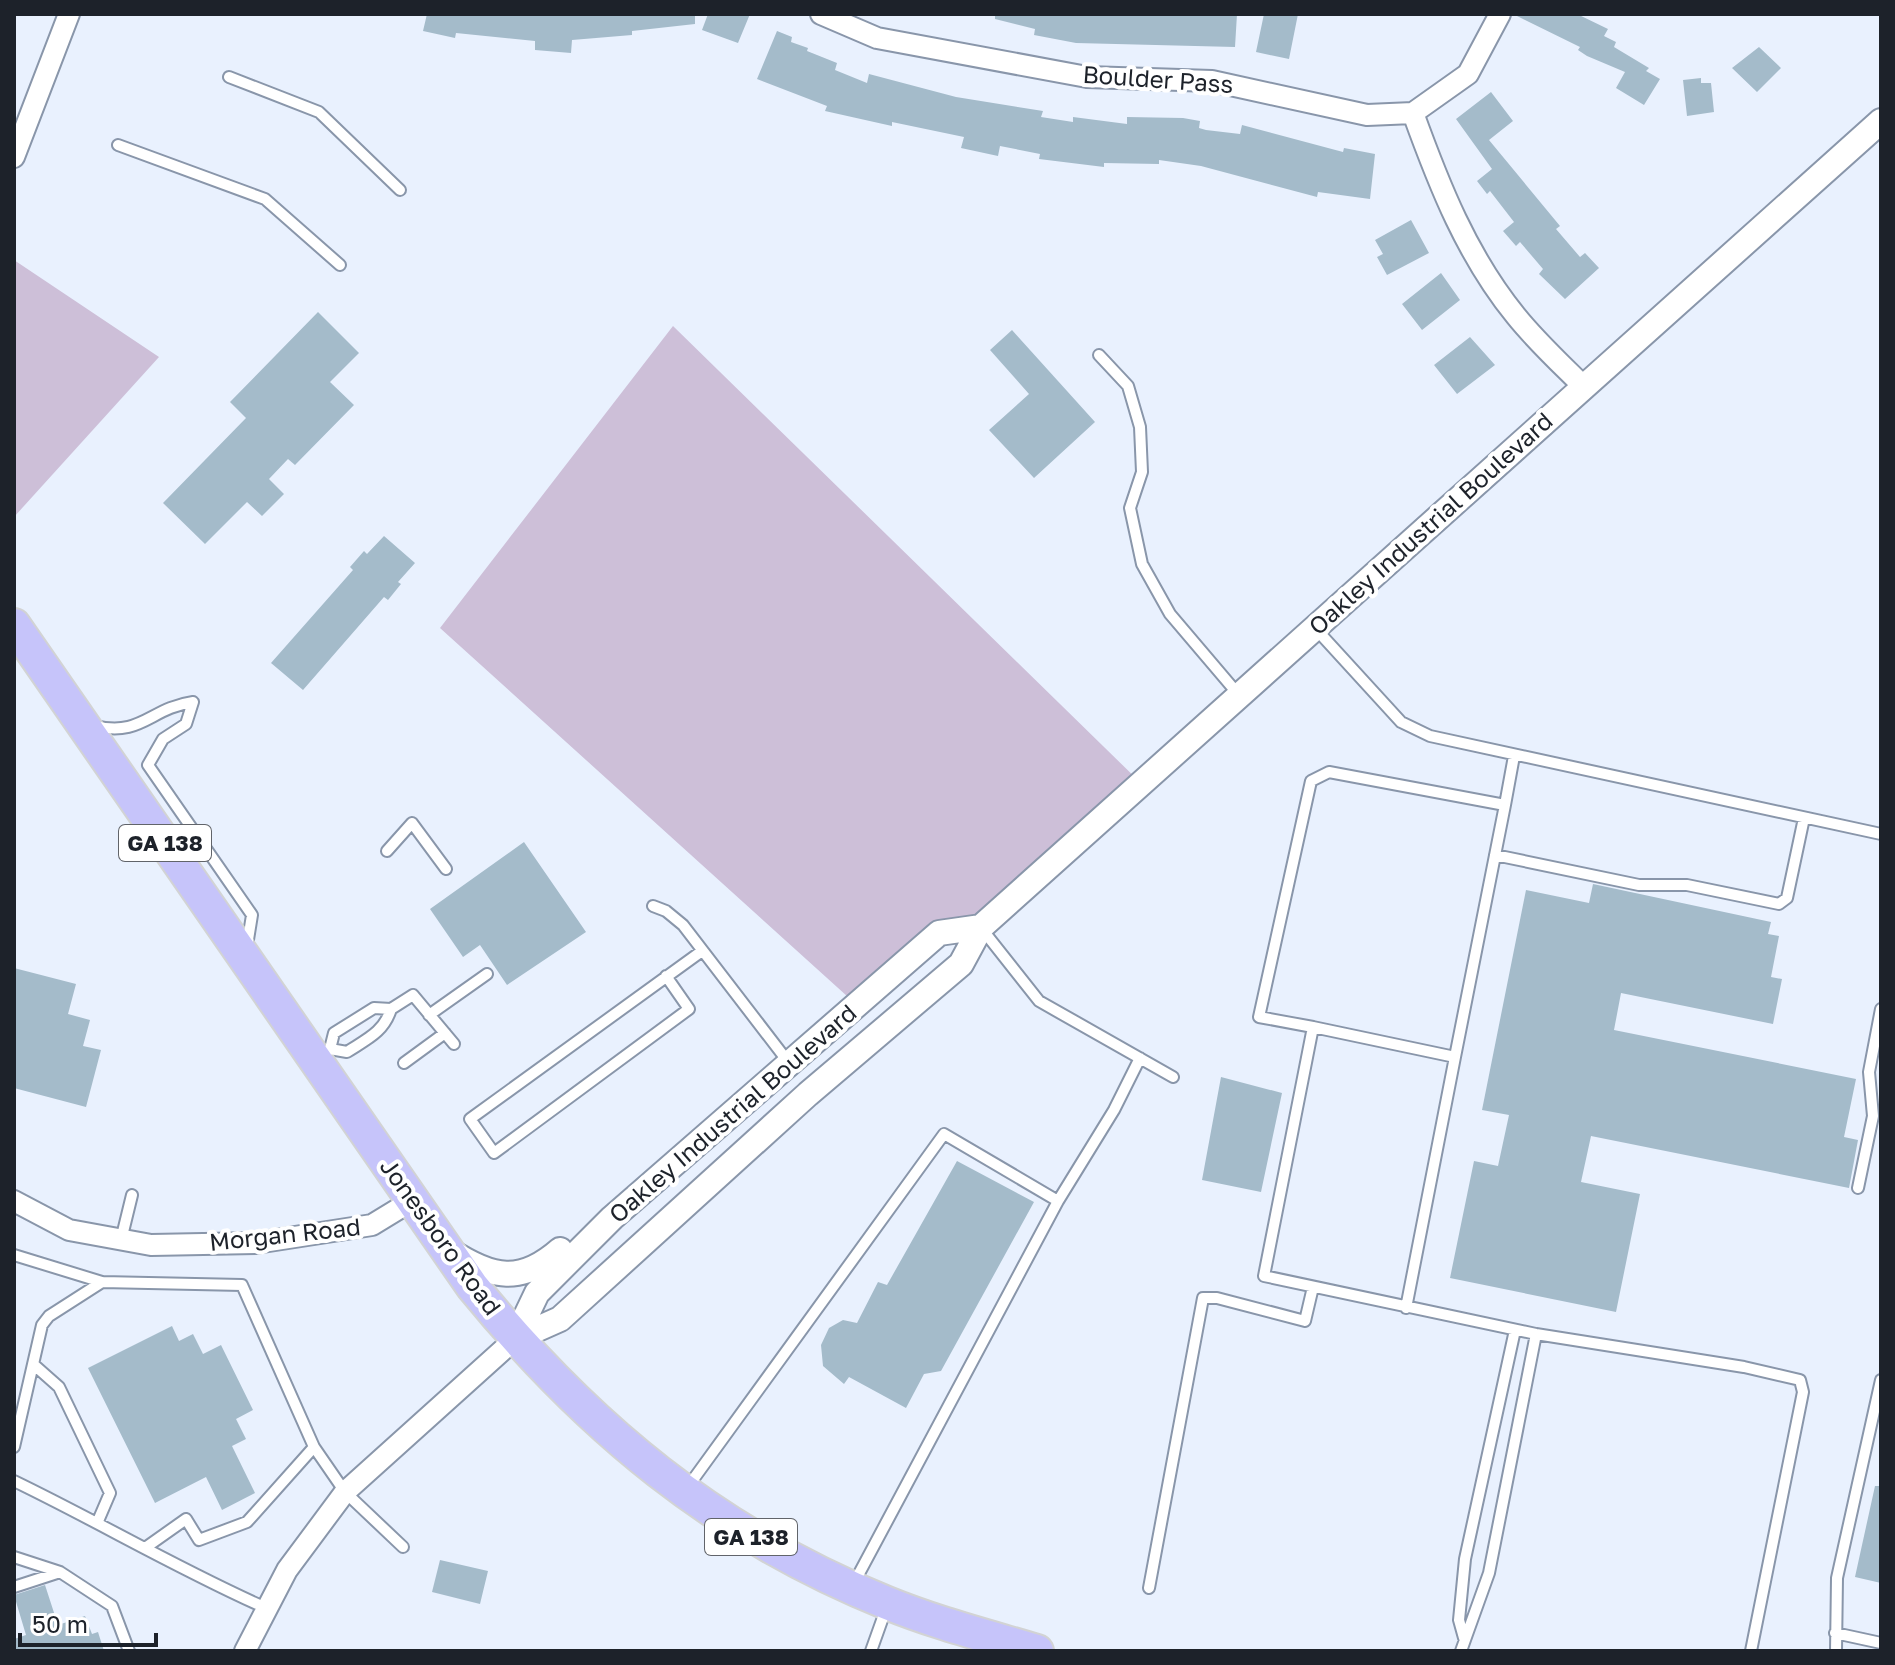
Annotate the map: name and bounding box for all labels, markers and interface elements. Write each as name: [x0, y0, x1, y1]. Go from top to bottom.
street label: Boulder Pass: [1082, 59, 1234, 98]
street label: Oakley Industrial Boulevard: [1302, 406, 1558, 640]
road number: GA 138: [119, 825, 211, 861]
street label: Oakley Industrial Boulevard: [602, 998, 862, 1228]
street label: Jonesboro Road: [375, 1152, 508, 1320]
street label: Morgan Road: [208, 1211, 362, 1256]
road number: GA 138: [705, 1519, 797, 1555]
scale bar: [20, 1597, 156, 1647]
text: 50 m: [32, 1609, 88, 1638]

